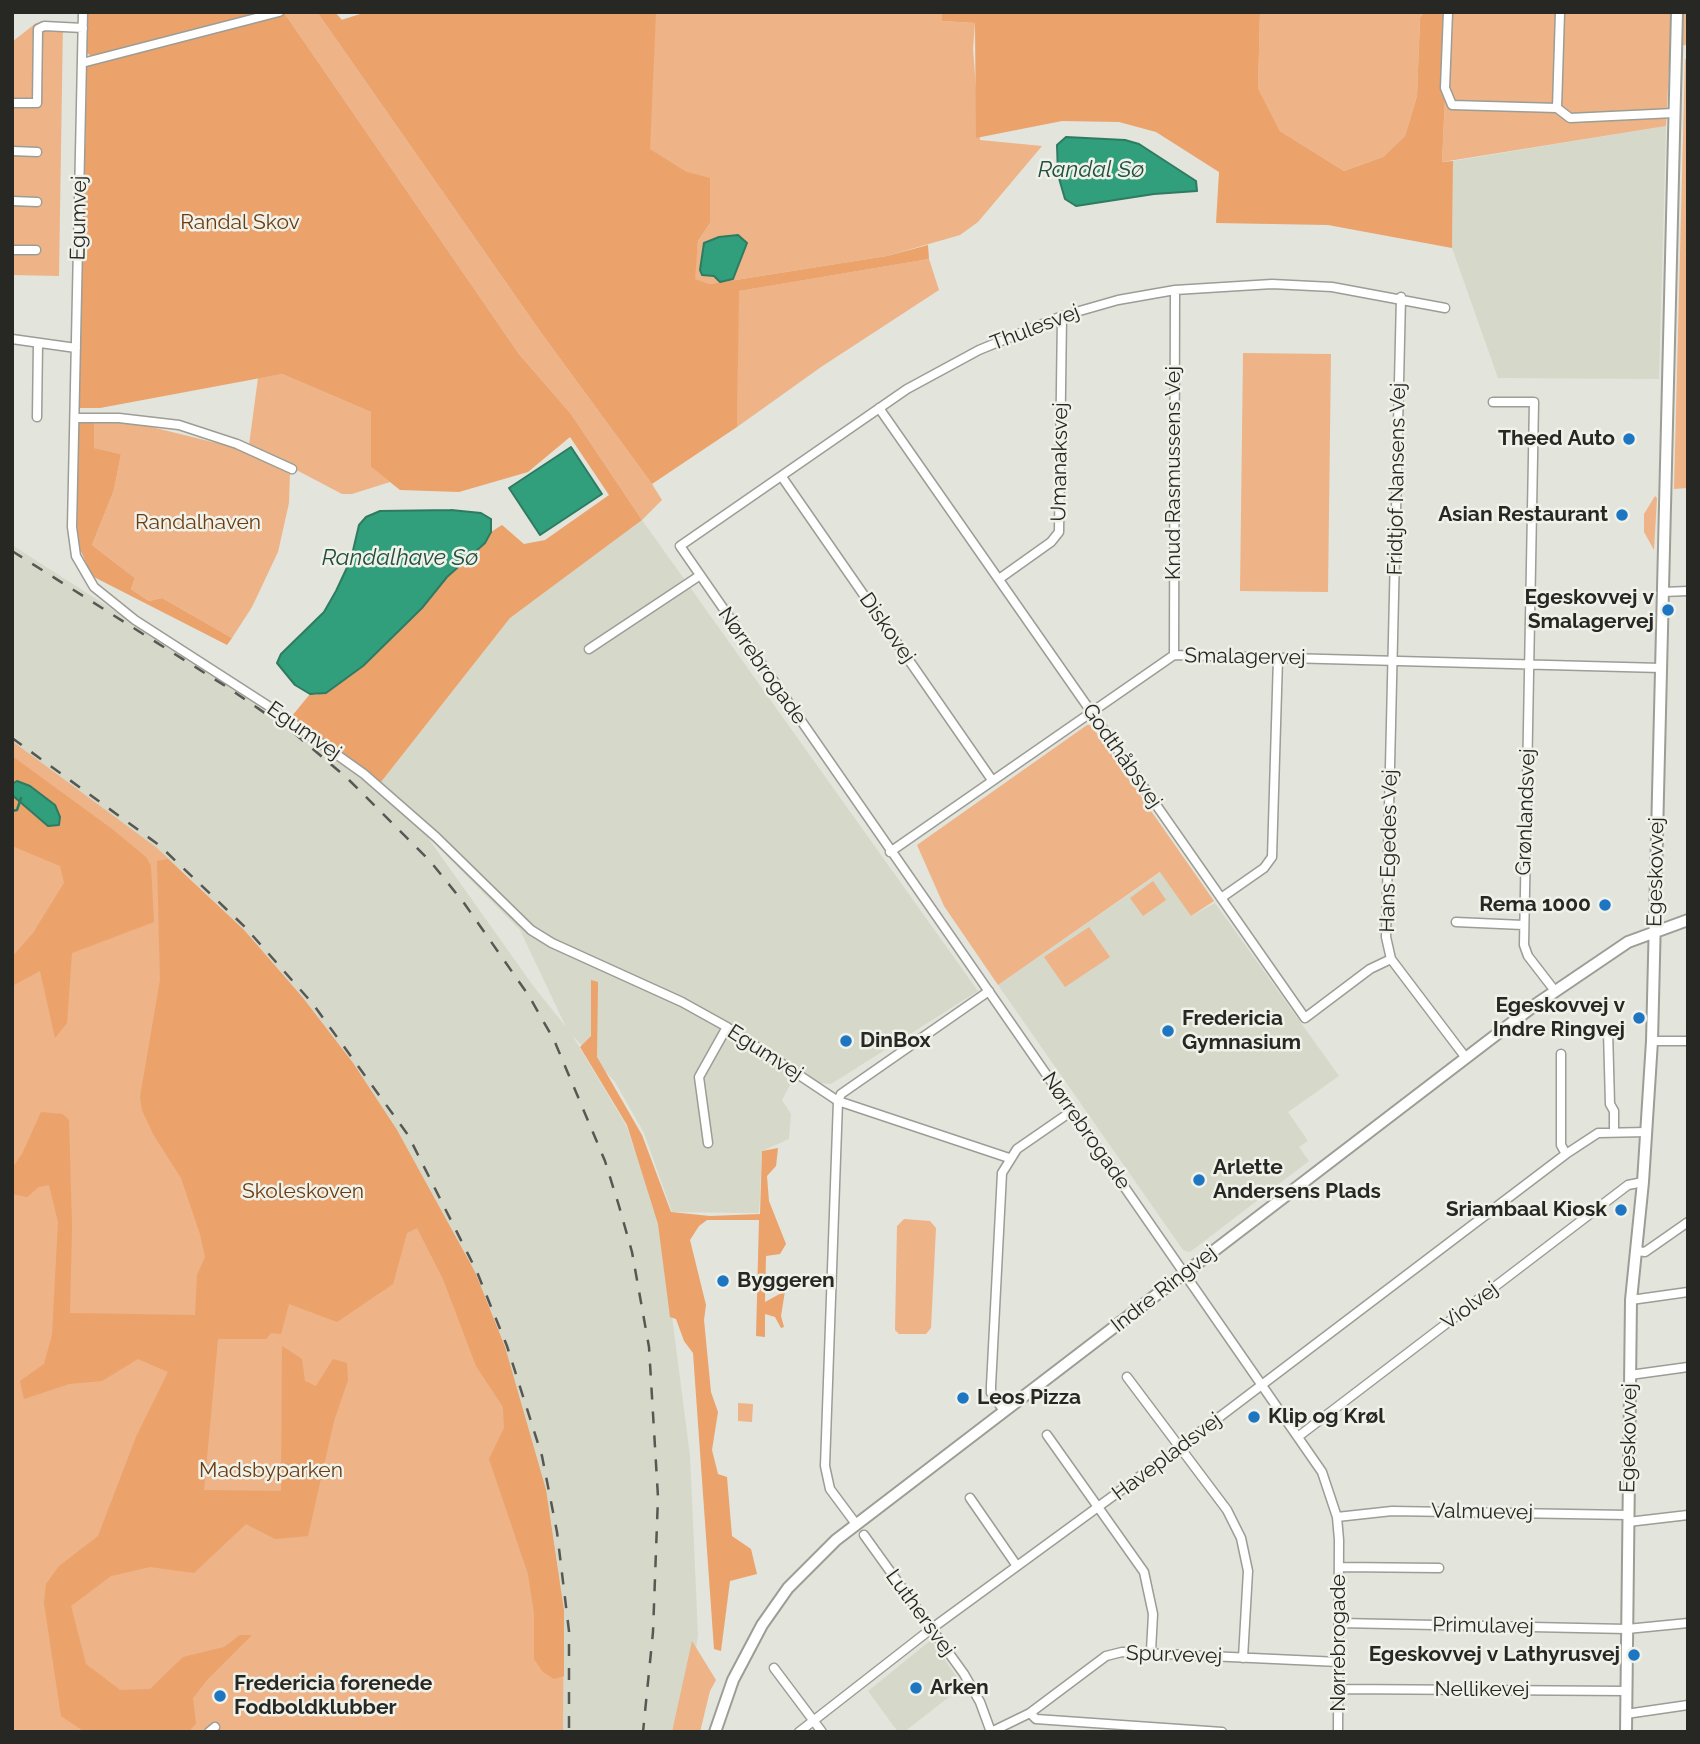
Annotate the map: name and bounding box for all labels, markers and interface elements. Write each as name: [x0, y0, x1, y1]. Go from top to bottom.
water label: Randal Sø: [1038, 156, 1144, 184]
street label: Egumvej: [66, 175, 92, 261]
park label: Randal Skov: [180, 210, 300, 236]
street label: Thulesvej: [987, 300, 1083, 356]
street label: Knud Rasmussens Vej: [1161, 366, 1187, 580]
street label: Fridtjof Nansens Vej: [1383, 382, 1411, 576]
street label: Umanaksvej: [1046, 402, 1074, 522]
place label: Theed Auto: [1498, 426, 1615, 452]
marker: Theed Auto: [1621, 431, 1637, 447]
place label: Asian Restaurant: [1438, 502, 1608, 528]
marker: Asian Restaurant: [1614, 507, 1630, 523]
park label: Randalhaven: [135, 510, 261, 536]
water label: Randalhave Sø: [322, 544, 478, 572]
place label: Egeskovvej v Smalagervej: [1524, 585, 1654, 635]
street label: Diskovej: [854, 588, 920, 668]
street label: Nørrebrogade: [712, 602, 812, 730]
marker: Egeskovvej v Smalagervej: [1660, 602, 1676, 618]
street label: Smalagervej: [1184, 643, 1306, 671]
street label: Egumvej: [262, 696, 346, 766]
street label: Godthåbsvej: [1077, 699, 1167, 813]
street label: Grønlandsvej: [1511, 748, 1541, 876]
street label: Hans Egedes Vej: [1375, 769, 1403, 933]
street label: Egeskovvej: [1642, 817, 1670, 927]
place label: Rema 1000: [1479, 892, 1591, 918]
marker: Rema 1000: [1597, 897, 1613, 913]
place label: Egeskovvej v Indre Ringvej: [1493, 993, 1625, 1043]
place label: Fredericia Gymnasium: [1182, 1006, 1301, 1056]
marker: Egeskovvej v Indre Ringvej: [1631, 1010, 1647, 1026]
street label: Egumvej: [723, 1019, 807, 1087]
marker: Fredericia Gymnasium: [1160, 1023, 1176, 1039]
place label: DinBox: [860, 1028, 931, 1054]
marker: DinBox: [838, 1033, 854, 1049]
street label: Nørrebrogade: [1036, 1067, 1136, 1195]
place label: Arlette Andersens Plads: [1213, 1155, 1381, 1205]
marker: Arlette Andersens Plads: [1191, 1172, 1207, 1188]
park label: Skoleskoven: [242, 1179, 364, 1205]
place label: Sriambaal Kiosk: [1446, 1197, 1607, 1223]
marker: Sriambaal Kiosk: [1613, 1202, 1629, 1218]
street label: Indre Ringvej: [1106, 1240, 1222, 1338]
place label: Byggeren: [737, 1268, 835, 1294]
marker: Byggeren: [715, 1273, 731, 1289]
street label: Violvej: [1437, 1277, 1503, 1335]
street label: Egeskovvej: [1615, 1383, 1643, 1493]
place label: Leos Pizza: [977, 1385, 1081, 1411]
marker: Leos Pizza: [955, 1390, 971, 1406]
place label: Klip og Krøl: [1268, 1404, 1385, 1430]
street label: Havepladsvej: [1107, 1408, 1227, 1506]
marker: Klip og Krøl: [1246, 1409, 1262, 1425]
park label: Madsbyparken: [199, 1458, 343, 1484]
street label: Valmuevej: [1431, 1499, 1533, 1525]
street label: Luthersvej: [880, 1565, 960, 1661]
street label: Nørrebrogade: [1326, 1574, 1352, 1712]
street label: Primulavej: [1432, 1613, 1534, 1639]
street label: Spurvevej: [1125, 1641, 1223, 1669]
place label: Egeskovvej v Lathyrusvej: [1369, 1642, 1620, 1668]
marker: Egeskovvej v Lathyrusvej: [1626, 1647, 1642, 1663]
place label: Fredericia forenede Fodboldklubber: [234, 1671, 432, 1721]
place label: Arken: [930, 1675, 989, 1701]
street label: Nellikevej: [1435, 1677, 1529, 1703]
marker: Arken: [908, 1680, 924, 1696]
marker: Fredericia forenede Fodboldklubber: [212, 1688, 228, 1704]

